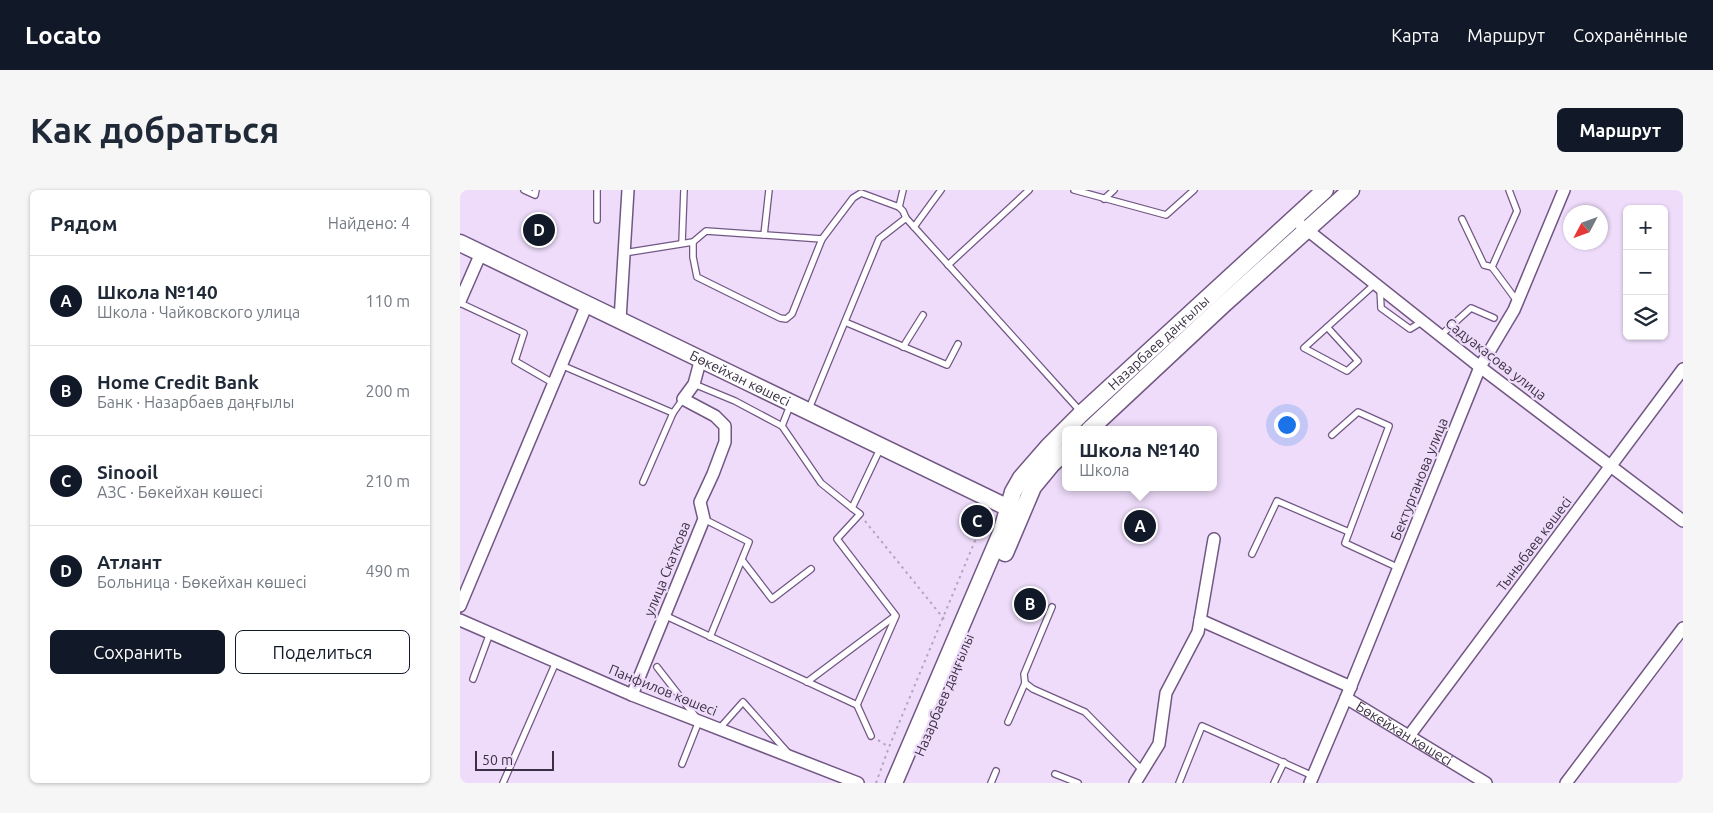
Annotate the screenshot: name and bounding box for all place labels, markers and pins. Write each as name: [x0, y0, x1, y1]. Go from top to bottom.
pin: D: [523, 211, 555, 249]
pin: C: [961, 502, 993, 540]
pin: A: [1124, 507, 1156, 545]
pin: B: [1014, 585, 1046, 623]

